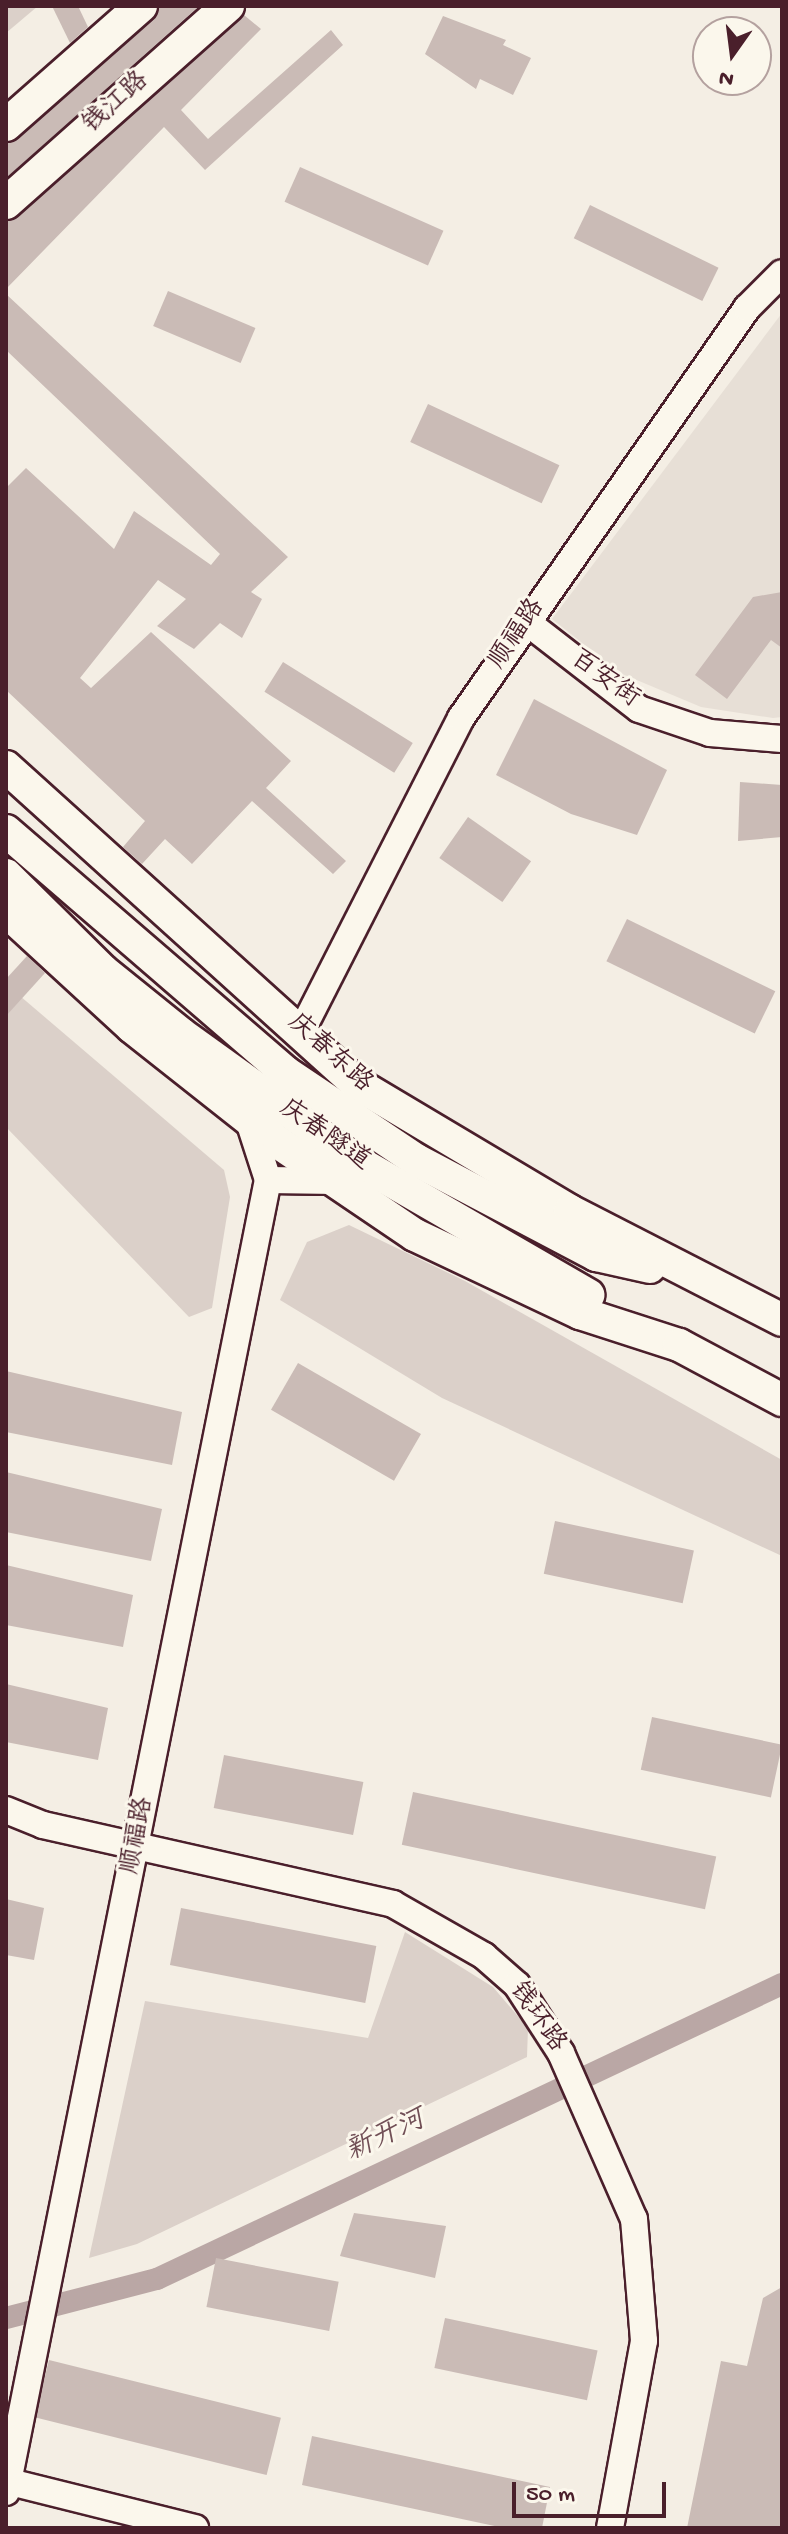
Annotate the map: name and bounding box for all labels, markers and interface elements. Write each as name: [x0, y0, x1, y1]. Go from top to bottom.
north arrow: [692, 16, 772, 96]
text: N: [717, 63, 737, 92]
street label: 钱江路: [78, 66, 156, 142]
street label: 顺福路: [483, 594, 553, 676]
street label: 百安街: [563, 644, 645, 716]
street label: 庆春东路: [280, 1008, 378, 1100]
street label: 庆春隧道: [272, 1093, 376, 1179]
street label: 顺福路: [116, 1795, 162, 1877]
street label: 钱环路: [501, 1977, 571, 2059]
water label: 新开河: [341, 2104, 431, 2170]
scale bar: [516, 2466, 670, 2516]
text: 50 m: [526, 2481, 575, 2510]

